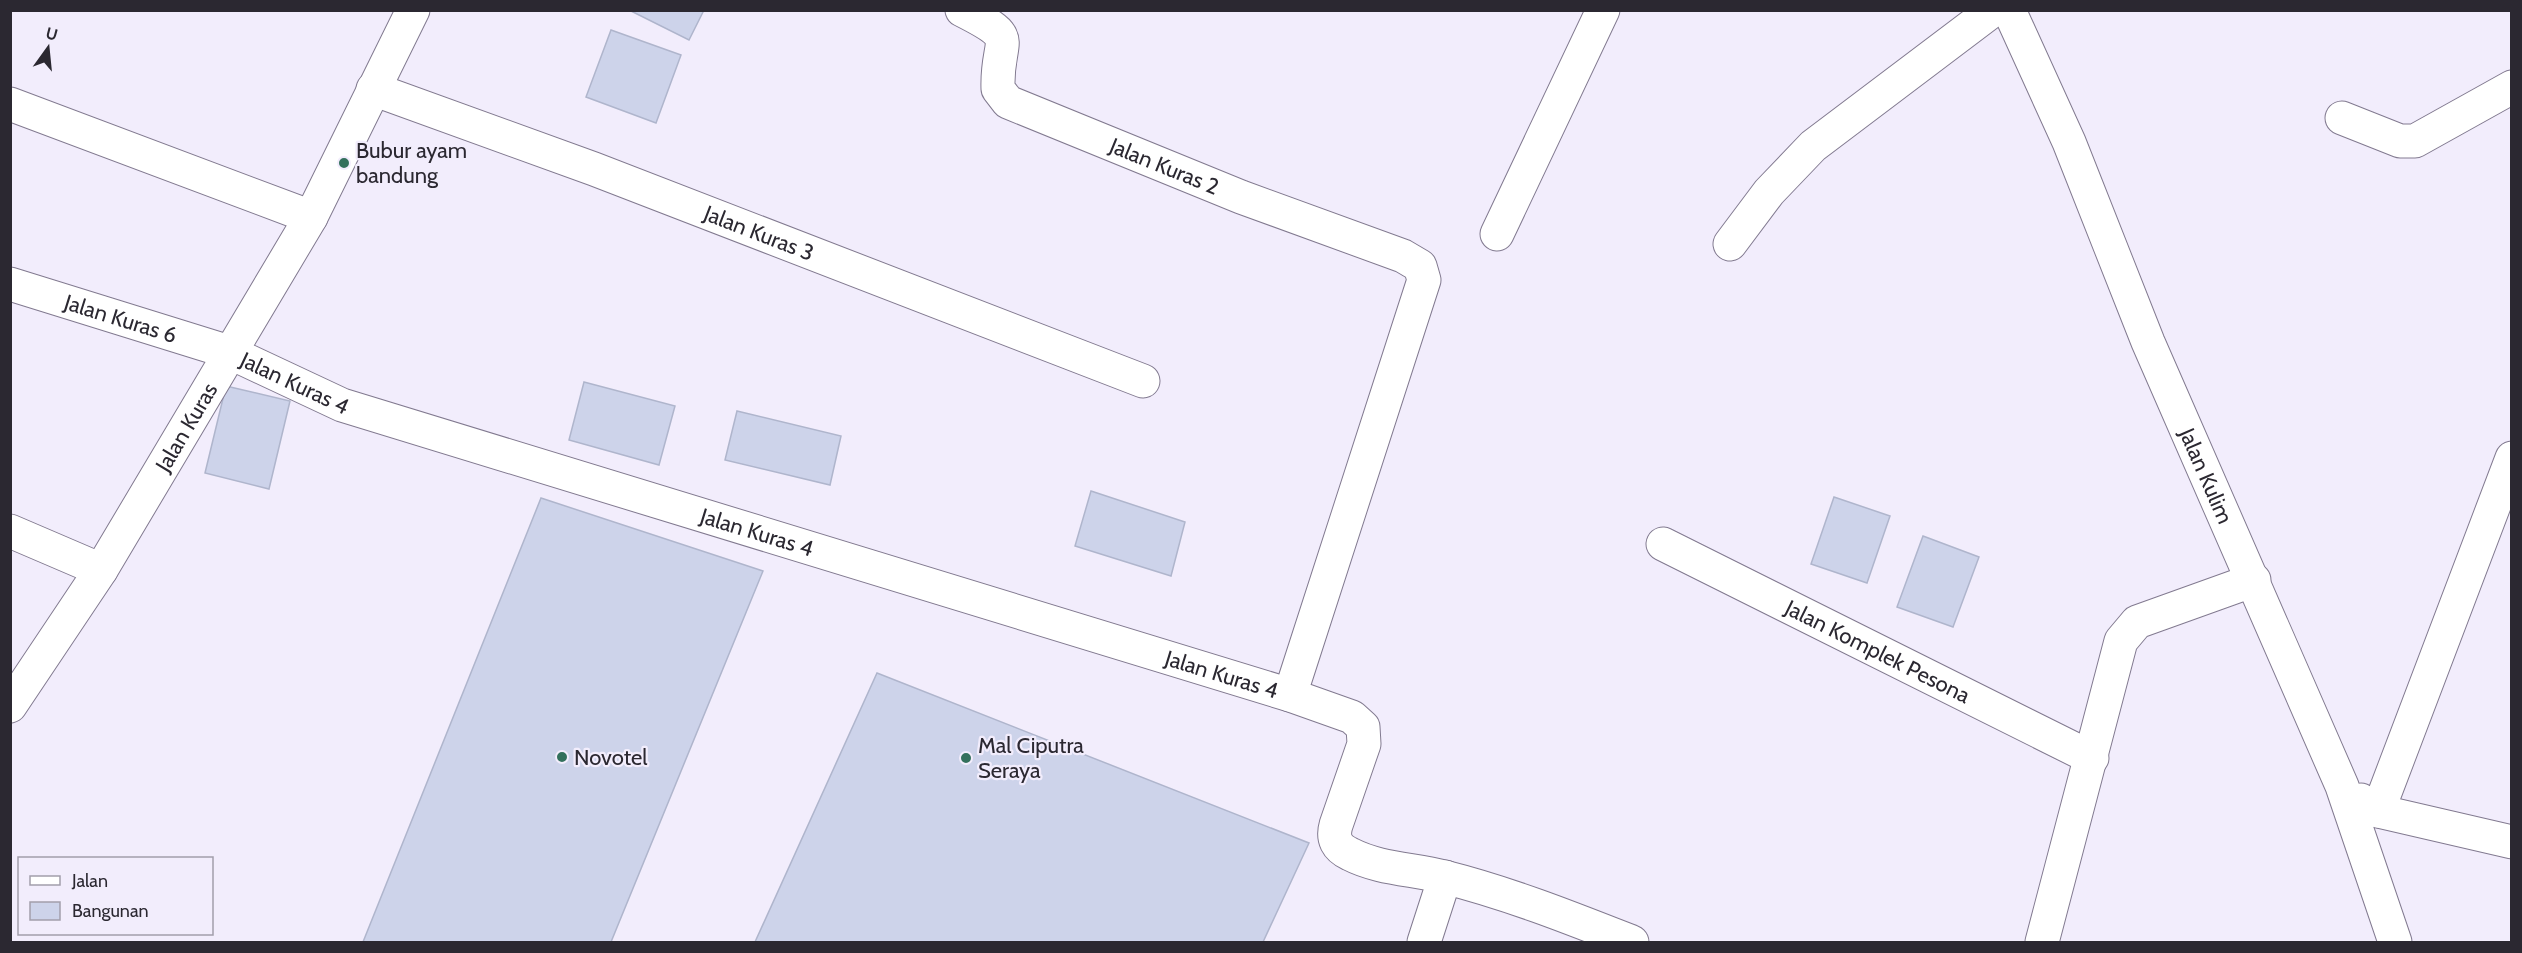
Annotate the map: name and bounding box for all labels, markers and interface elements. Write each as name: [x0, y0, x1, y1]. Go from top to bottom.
north arrow: [18, 18, 78, 78]
text: U: [44, 23, 60, 45]
street label: Jalan Kuras 2: [1105, 131, 1223, 200]
place label: Bubur ayam bandung: [356, 137, 467, 189]
marker: Bubur ayam bandung: [337, 156, 351, 170]
street label: Jalan Kuras 3: [699, 199, 818, 266]
street label: Jalan Kuras 6: [60, 288, 180, 349]
street label: Jalan Kuras 4: [235, 345, 354, 420]
street label: Jalan Kuras: [149, 378, 223, 477]
street label: Jalan Kulim: [2173, 423, 2239, 528]
street label: Jalan Kuras 4: [696, 502, 817, 562]
street label: Jalan Komplek Pesona: [1780, 593, 1975, 709]
street label: Jalan Kuras 4: [1161, 644, 1282, 704]
place label: Mal Ciputra Seraya: [978, 732, 1084, 784]
place label: Novotel: [574, 744, 648, 771]
marker: Novotel: [555, 750, 569, 764]
marker: Mal Ciputra Seraya: [959, 751, 973, 765]
legend: [18, 857, 213, 935]
text: Jalan: [71, 870, 108, 892]
text: Bangunan: [72, 900, 149, 922]

